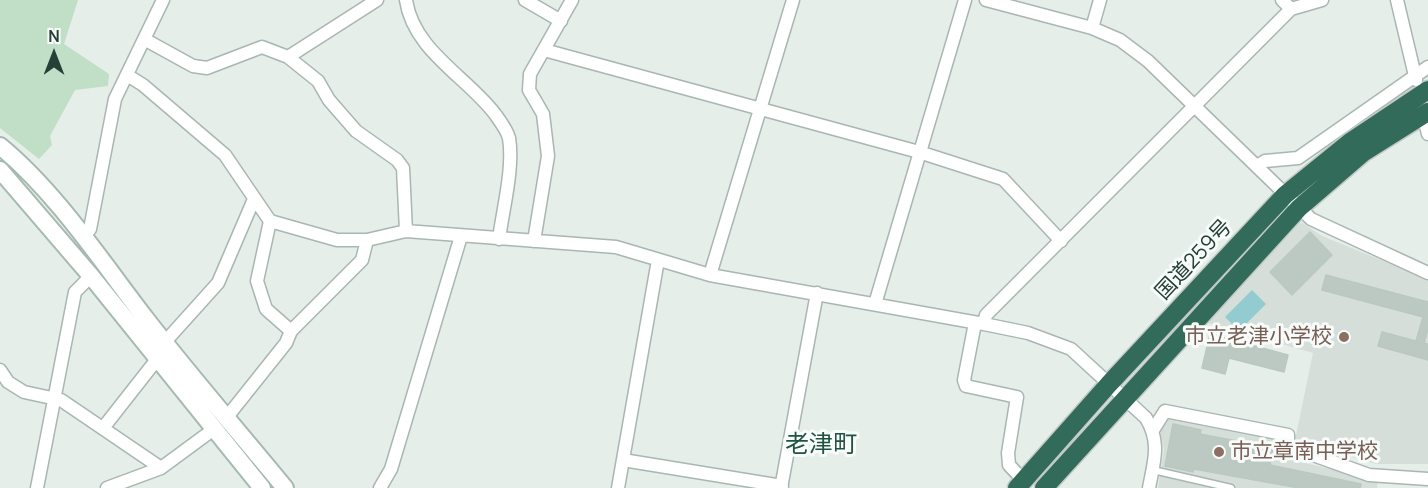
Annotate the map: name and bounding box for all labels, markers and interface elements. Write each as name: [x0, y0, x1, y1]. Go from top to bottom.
north arrow: [24, 24, 84, 84]
text: N: [48, 25, 60, 47]
street label: 国道259号: [1151, 215, 1237, 305]
place label: 市立老津小学校: [1185, 324, 1332, 350]
marker: 市立老津小学校: [1337, 330, 1351, 344]
district label: 老津町: [785, 431, 857, 459]
place label: 市立章南中学校: [1231, 439, 1378, 465]
marker: 市立章南中学校: [1212, 445, 1226, 459]

